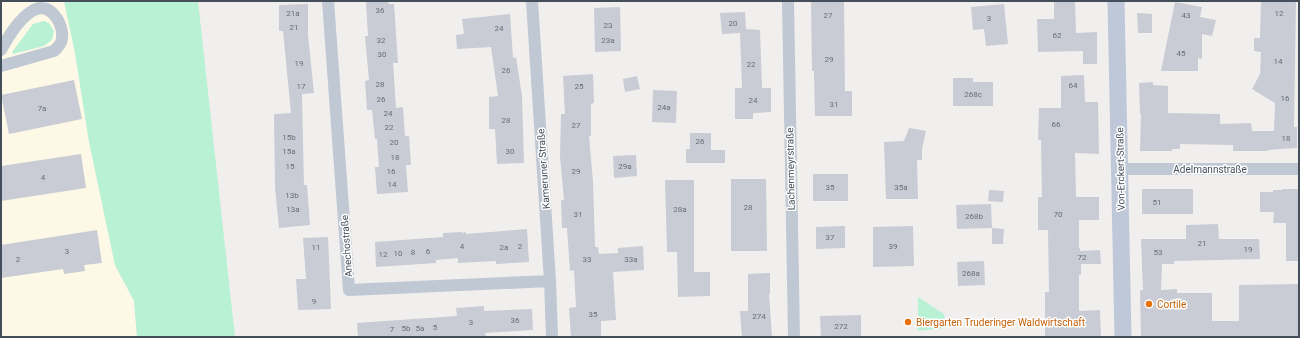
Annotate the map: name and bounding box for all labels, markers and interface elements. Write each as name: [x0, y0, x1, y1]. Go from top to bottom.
house number: 36: [376, 6, 385, 15]
house number: 21a: [286, 9, 300, 18]
house number: 12: [1275, 9, 1284, 18]
house number: 27: [824, 11, 833, 20]
house number: 43: [1182, 11, 1191, 20]
house number: 3: [987, 14, 991, 23]
house number: 20: [729, 19, 738, 28]
house number: 23: [604, 21, 613, 30]
house number: 21: [290, 23, 299, 32]
house number: 24: [495, 24, 504, 33]
house number: 62: [1053, 31, 1062, 40]
house number: 32: [377, 36, 386, 45]
house number: 23a: [601, 36, 615, 45]
house number: 45: [1177, 49, 1186, 58]
house number: 30: [378, 50, 387, 59]
house number: 29: [825, 55, 834, 64]
house number: 14: [1274, 57, 1283, 66]
house number: 19: [295, 59, 304, 68]
house number: 22: [747, 60, 756, 69]
house number: 26: [502, 66, 511, 75]
house number: 28: [376, 80, 385, 89]
house number: 64: [1069, 81, 1078, 90]
house number: 17: [297, 82, 306, 91]
house number: 25: [575, 82, 584, 91]
house number: 268c: [964, 90, 982, 99]
house number: 16: [1281, 94, 1290, 103]
house number: 26: [377, 95, 386, 104]
house number: 24: [749, 96, 758, 105]
house number: 31: [830, 100, 839, 109]
house number: 24a: [657, 103, 671, 112]
house number: 7a: [38, 104, 46, 113]
house number: 24: [384, 109, 393, 118]
house number: 28: [502, 116, 511, 125]
house number: 66: [1052, 120, 1061, 129]
house number: 27: [572, 121, 581, 130]
house number: 22: [385, 123, 394, 132]
street label: Lachenmeyrstraße: [784, 127, 797, 211]
street label: Von-Erckert-Straße: [1114, 127, 1127, 211]
street label: Kameruner Straße: [535, 128, 552, 209]
house number: 15b: [282, 133, 296, 142]
house number: 18: [1282, 134, 1291, 143]
house number: 26: [696, 137, 705, 146]
house number: 20: [390, 138, 399, 147]
house number: 15a: [282, 147, 296, 156]
house number: 30: [506, 147, 515, 156]
house number: 18: [391, 153, 400, 162]
house number: 15: [286, 162, 295, 171]
house number: 29a: [618, 162, 632, 171]
street label: Adelmannstraße: [1173, 164, 1247, 175]
house number: 16: [387, 167, 396, 176]
house number: 29: [572, 167, 581, 176]
house number: 4: [41, 173, 46, 182]
house number: 14: [388, 180, 397, 189]
house number: 35: [826, 183, 835, 192]
house number: 35a: [894, 183, 908, 192]
house number: 13b: [285, 191, 299, 200]
house number: 51: [1153, 198, 1162, 207]
house number: 28: [744, 203, 753, 212]
house number: 13a: [286, 205, 300, 214]
house number: 28a: [673, 205, 687, 214]
house number: 31: [574, 210, 583, 219]
house number: 70: [1054, 210, 1063, 219]
house number: 268b: [965, 212, 983, 221]
street label: Anechostraße: [339, 215, 354, 277]
house number: 37: [826, 233, 835, 242]
house number: 21: [1198, 239, 1207, 248]
house number: 4: [460, 242, 465, 251]
house number: 2: [518, 242, 523, 251]
house number: 39: [889, 242, 898, 251]
house number: 11: [312, 243, 321, 252]
house number: 2a: [500, 243, 508, 252]
house number: 19: [1244, 245, 1253, 254]
house number: 3: [65, 247, 69, 256]
house number: 6: [426, 247, 431, 256]
house number: 8: [411, 248, 416, 257]
house number: 53: [1154, 248, 1163, 257]
house number: 10: [394, 249, 403, 258]
house number: 12: [379, 250, 388, 259]
house number: 72: [1078, 253, 1087, 262]
house number: 2: [16, 255, 21, 264]
house number: 33: [583, 255, 592, 264]
house number: 33a: [624, 255, 638, 264]
house number: 268a: [962, 269, 980, 278]
house number: 9: [312, 297, 316, 306]
marker: Cortile: [1144, 299, 1154, 309]
place label: Cortile: [1157, 299, 1186, 310]
house number: 35: [589, 310, 598, 319]
house number: 274: [752, 312, 766, 321]
house number: 36: [511, 316, 520, 325]
marker: Biergarten Truderinger Waldwirtschaft: [903, 317, 913, 327]
place label: Biergarten Truderinger Waldwirtschaft: [916, 317, 1085, 328]
house number: 3: [469, 318, 473, 327]
house number: 272: [834, 322, 848, 331]
house number: 5: [433, 323, 438, 332]
house number: 5b: [402, 324, 411, 333]
house number: 5a: [416, 324, 424, 333]
house number: 7: [390, 325, 395, 334]

